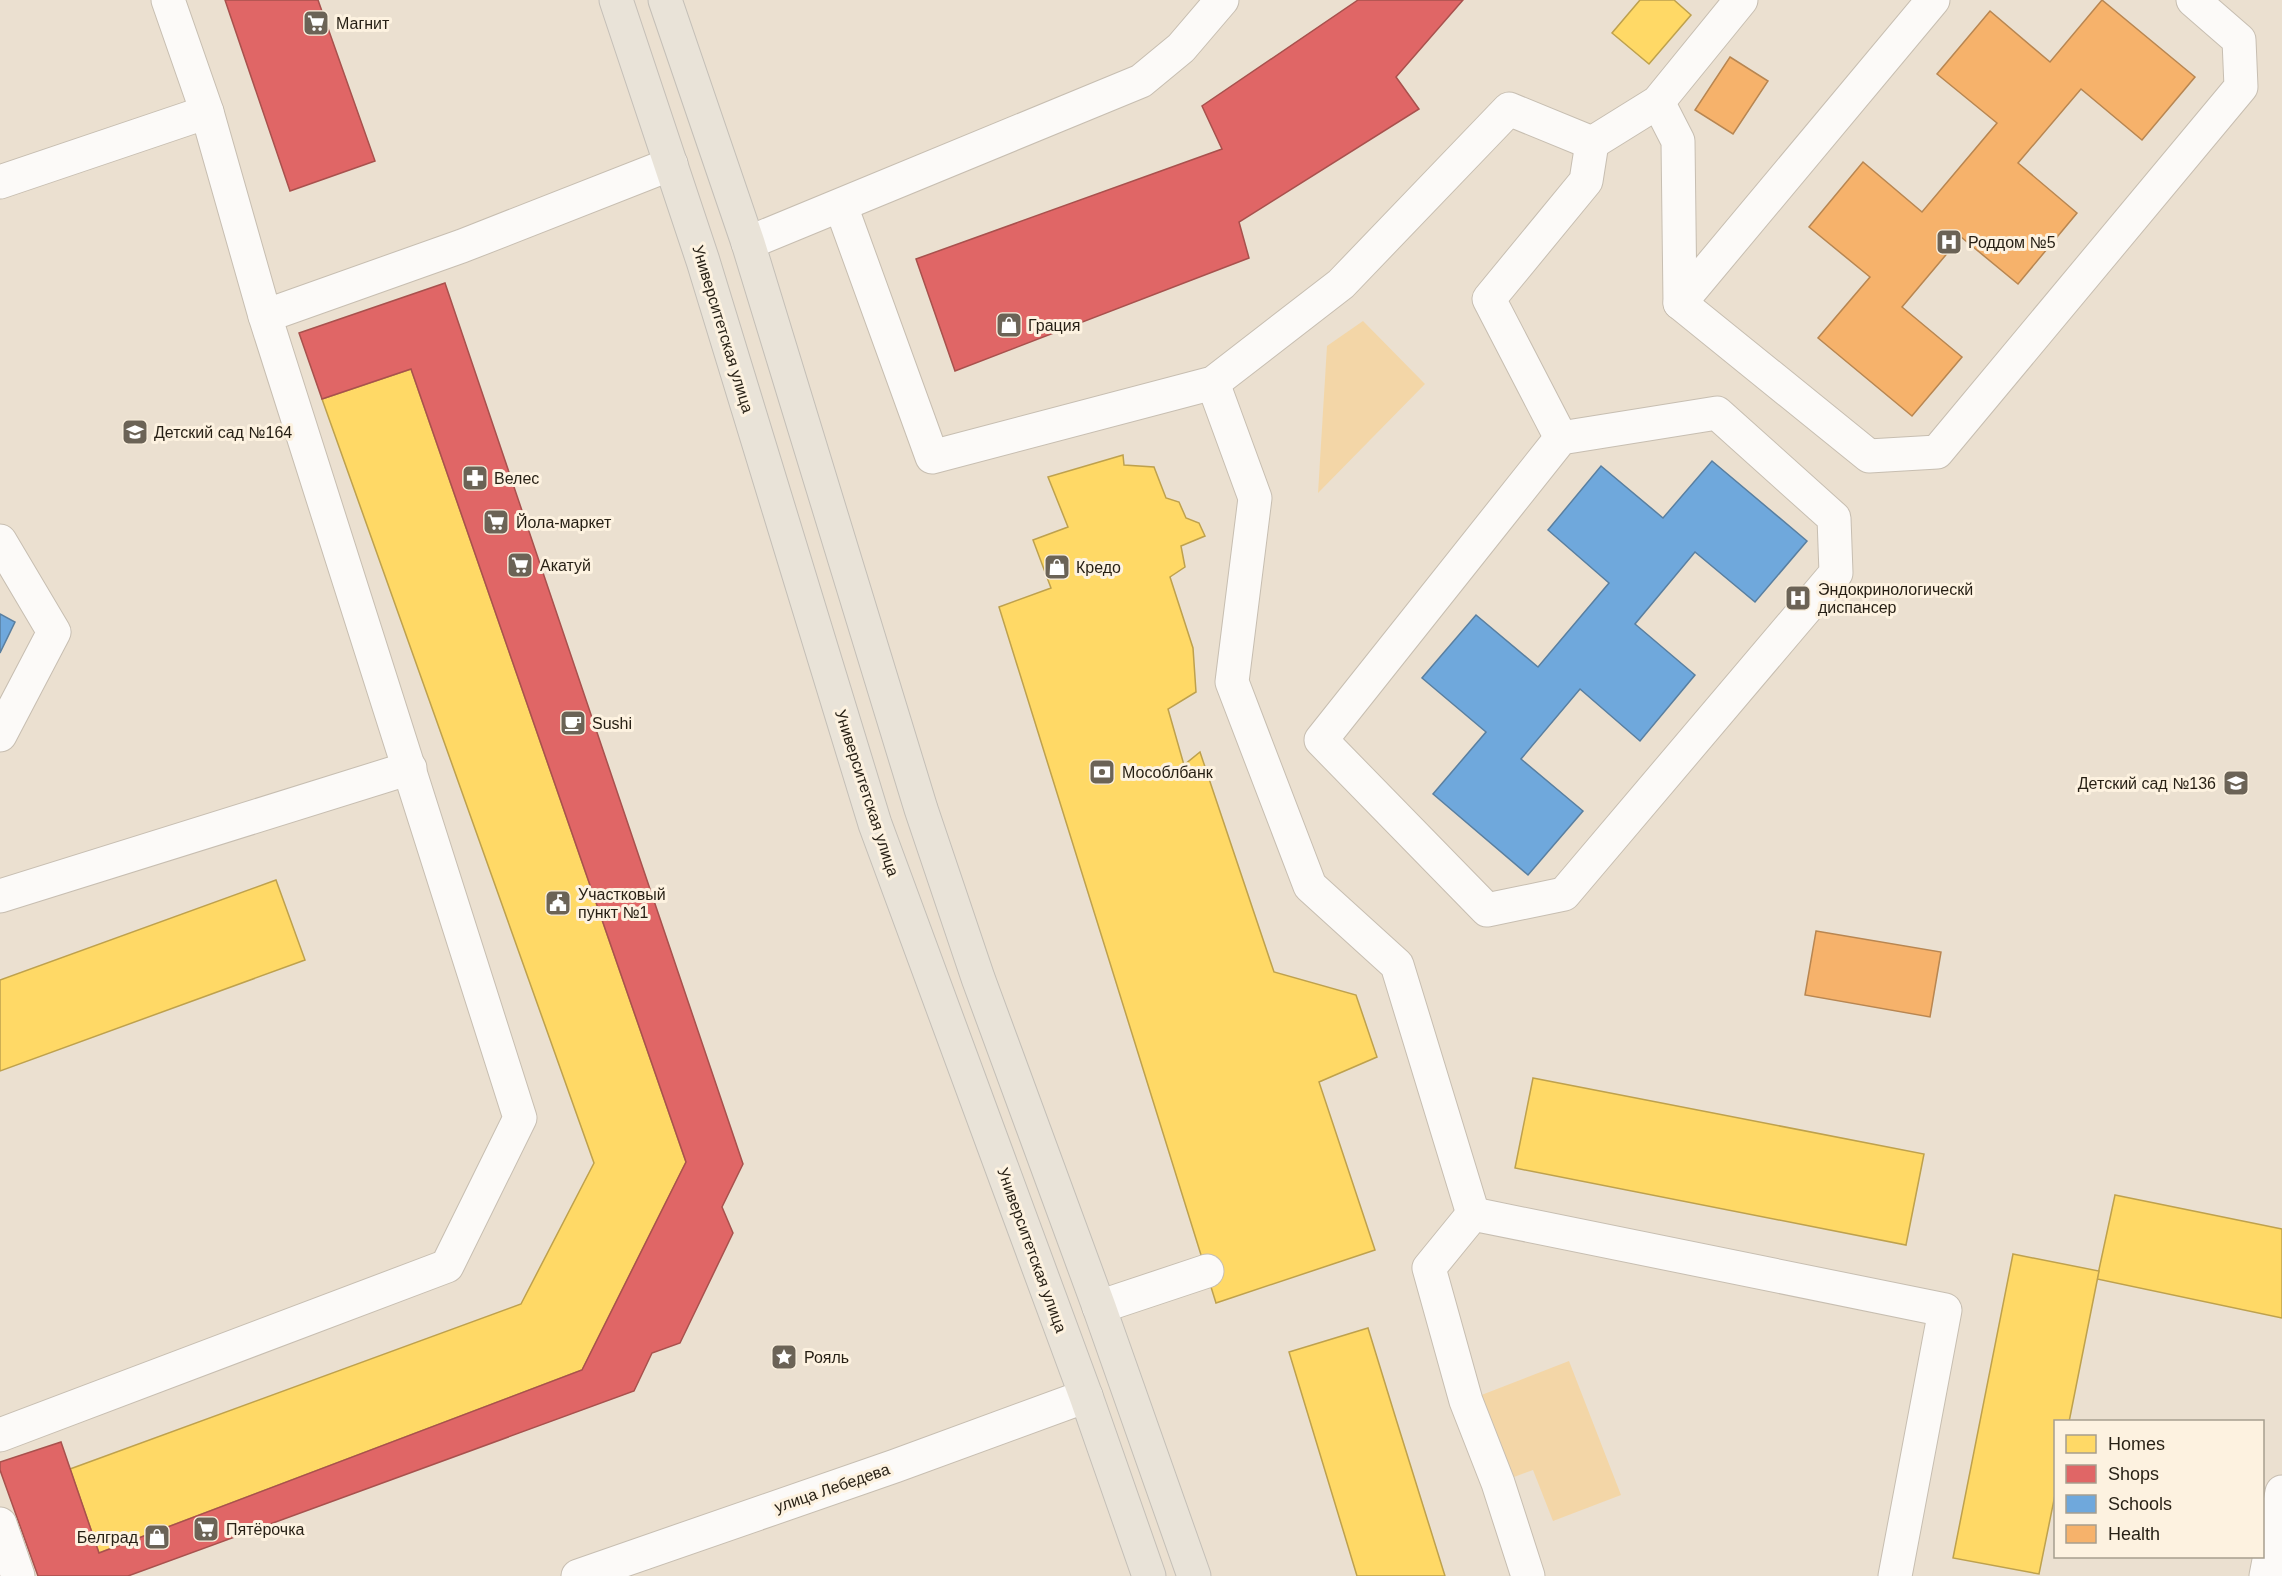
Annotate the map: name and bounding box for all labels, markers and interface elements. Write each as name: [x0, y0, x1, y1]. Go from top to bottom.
supermarket icon: Магнит: [301, 8, 331, 38]
place label: Магнит: [336, 15, 390, 32]
hospital icon: Роддом №5: [1934, 227, 1964, 257]
place label: Роддом №5: [1968, 234, 2056, 251]
street label: Университетская улица: [689, 243, 757, 415]
shop icon: Грация: [994, 310, 1024, 340]
place label: Грация: [1028, 317, 1080, 334]
school or university icon: Детский сад №164: [120, 417, 150, 447]
place label: Детский сад №164: [154, 424, 292, 441]
pharmacy icon: Велес: [460, 463, 490, 493]
place label: Велес: [494, 470, 539, 487]
supermarket icon: Йола-маркет: [481, 507, 511, 537]
place label: Йола-маркет: [516, 513, 612, 531]
supermarket icon: Акатуй: [505, 550, 535, 580]
shop icon: Кредо: [1042, 552, 1072, 582]
place label: Акатуй: [540, 557, 591, 574]
place label: Кредо: [1076, 559, 1121, 576]
place label: Эндокринологическй диспансер: [1818, 581, 1973, 616]
hospital icon: Эндокринологическй диспансер: [1783, 583, 1813, 613]
street label: Университетская улица: [832, 707, 902, 879]
cafe icon: Sushi: [558, 708, 588, 738]
place label: Sushi: [592, 715, 632, 732]
bank icon: Мособлбанк: [1087, 757, 1117, 787]
place label: Мособлбанк: [1122, 764, 1214, 781]
school or university icon: Детский сад №136: [2221, 768, 2251, 798]
place label: Детский сад №136: [2078, 775, 2216, 792]
place label: Участковый пункт №1: [578, 886, 666, 921]
public building icon: Участковый пункт №1: [543, 888, 573, 918]
street label: Университетская улица: [994, 1165, 1070, 1335]
place icon: Рояль: [769, 1342, 799, 1372]
place label: Рояль: [804, 1349, 849, 1366]
legend: [2054, 1420, 2264, 1558]
text: Homes: [2108, 1434, 2165, 1454]
street label: улица Лебедева: [772, 1460, 892, 1516]
text: Shops: [2108, 1464, 2159, 1484]
text: Schools: [2108, 1494, 2172, 1514]
supermarket icon: Пятёрочка: [191, 1514, 221, 1544]
place label: Пятёрочка: [226, 1521, 305, 1538]
shop icon: Белград: [142, 1522, 172, 1552]
text: Health: [2108, 1524, 2160, 1544]
place label: Белград: [77, 1529, 139, 1546]

